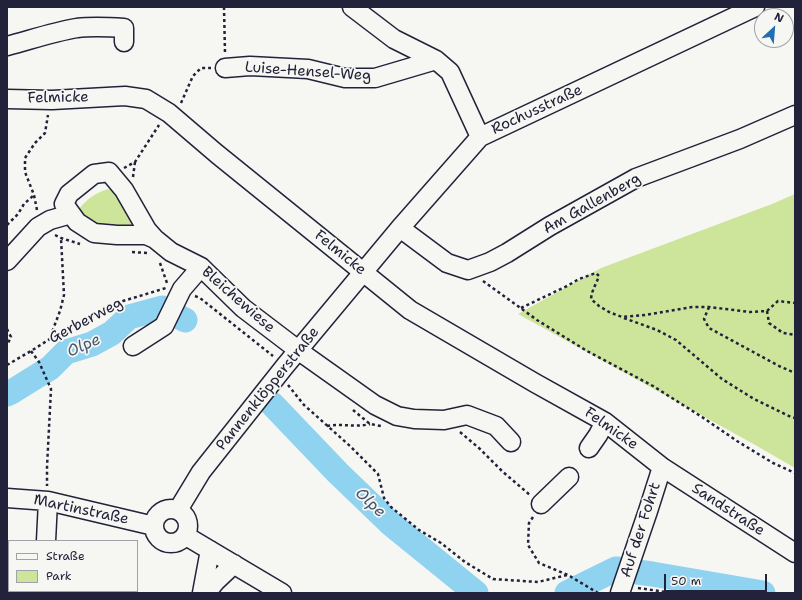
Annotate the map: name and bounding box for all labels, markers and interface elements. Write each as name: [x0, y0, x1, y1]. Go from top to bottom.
north arrow: [754, 8, 794, 48]
text: N: [772, 9, 786, 26]
street label: Luise-Hensel-Weg: [244, 59, 372, 85]
street label: Rochusstraße: [489, 81, 585, 139]
street label: Felmicke: [27, 88, 89, 108]
street label: Am Gallenberg: [540, 170, 644, 238]
street label: Felmicke: [311, 227, 369, 279]
street label: Bleichewiese: [198, 263, 278, 337]
street label: Gerberweg: [46, 294, 126, 348]
street label: Pannenklöpperstraße: [213, 324, 323, 454]
water label: Olpe: [64, 330, 104, 362]
street label: Felmicke: [581, 404, 641, 454]
street label: Auf der Fohrt: [617, 480, 665, 580]
street label: Sandstraße: [688, 480, 768, 540]
water label: Olpe: [351, 484, 389, 522]
street label: Martinstraße: [32, 491, 130, 529]
legend: [8, 540, 138, 592]
text: Straße: [46, 548, 85, 564]
scale bar: [666, 566, 769, 592]
text: Park: [46, 568, 72, 584]
text: 50 m: [671, 573, 701, 589]

